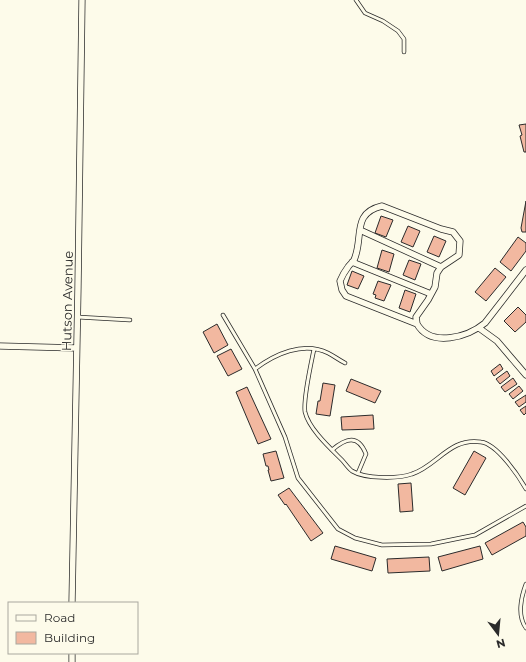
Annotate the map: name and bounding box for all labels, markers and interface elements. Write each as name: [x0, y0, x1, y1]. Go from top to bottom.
street label: Hutson Avenue: [58, 251, 76, 351]
legend: [8, 602, 138, 654]
text: Road: [44, 610, 75, 625]
north arrow: [478, 614, 518, 654]
text: Building: [44, 630, 95, 645]
text: N: [495, 636, 507, 652]

